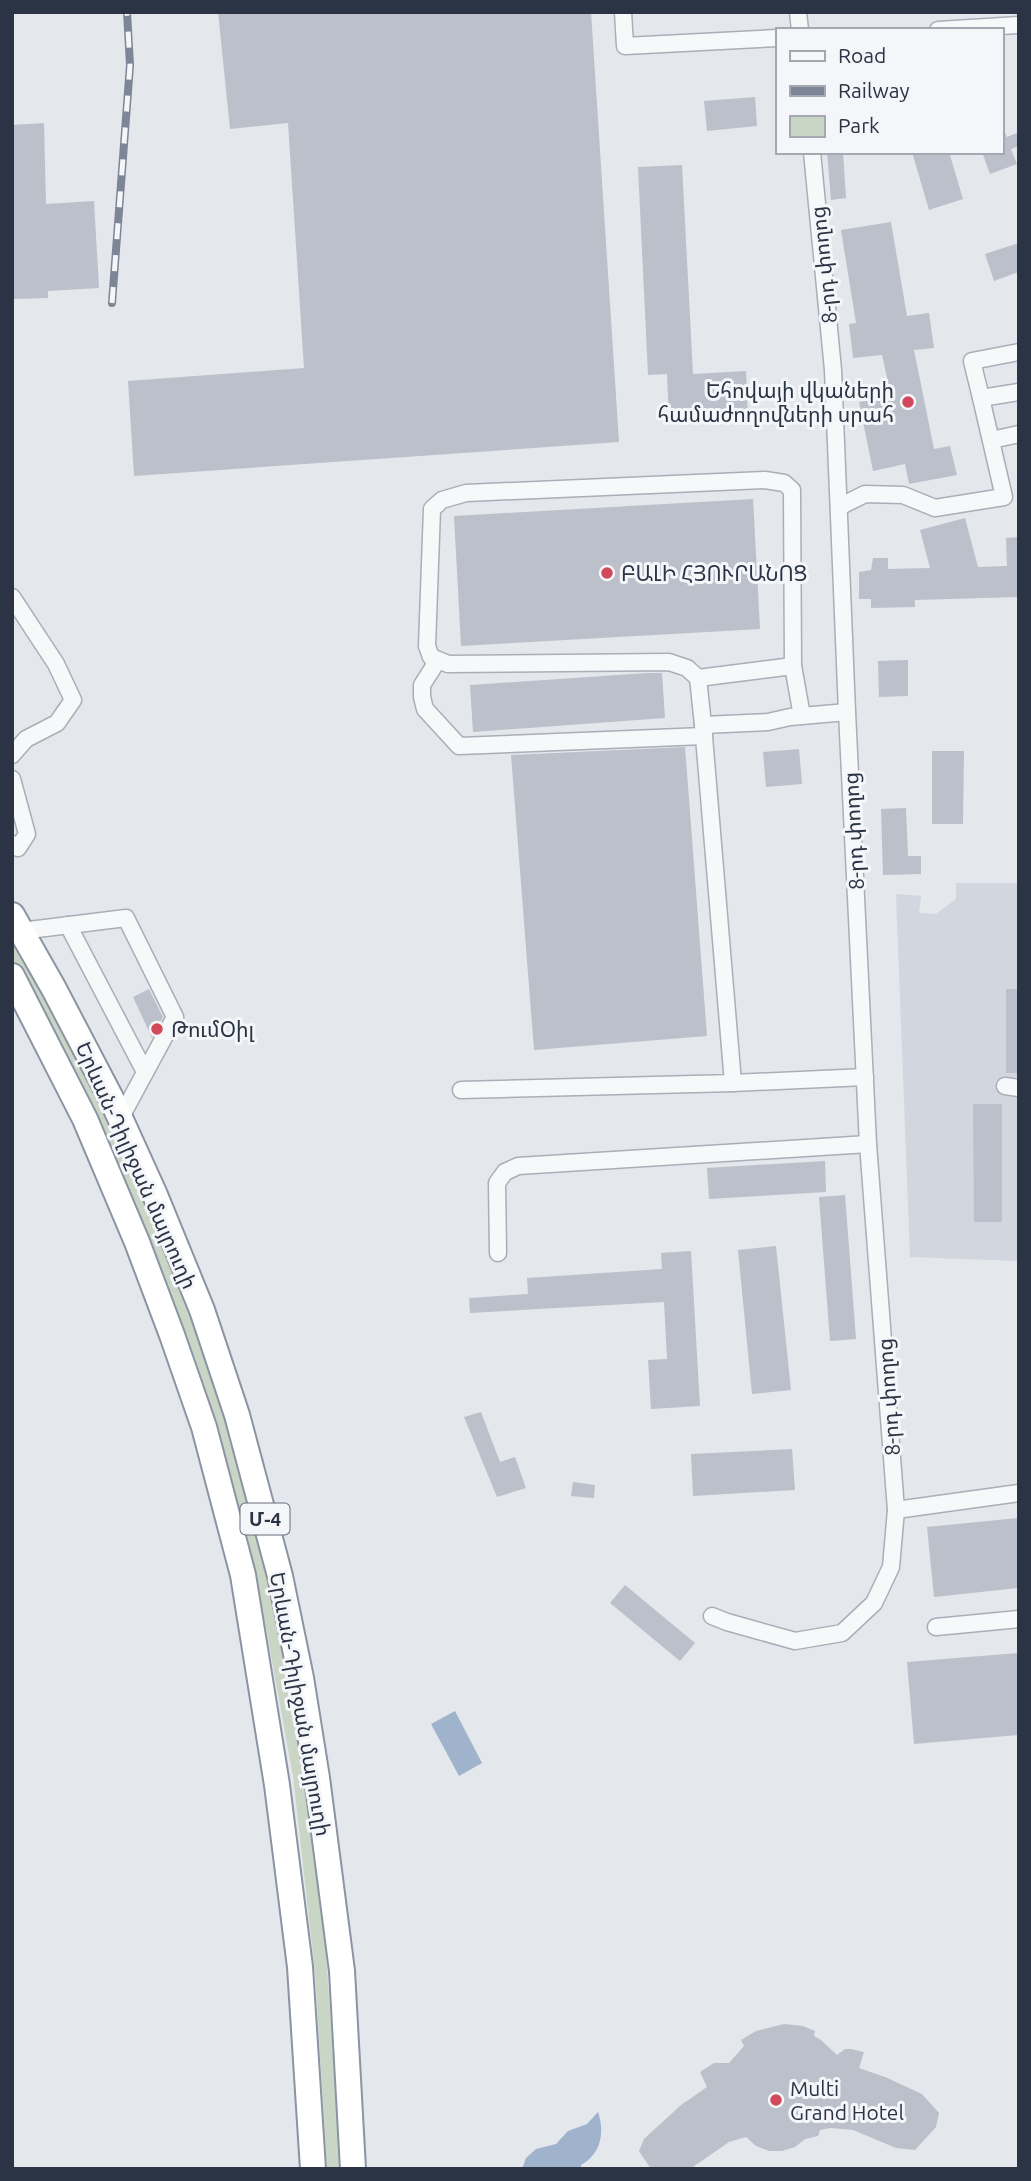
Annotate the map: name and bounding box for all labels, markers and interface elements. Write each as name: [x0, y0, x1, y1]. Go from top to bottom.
legend: [776, 28, 1003, 154]
text: Road: [838, 43, 886, 67]
text: Railway: [838, 78, 910, 102]
text: Park: [838, 113, 880, 137]
street label: 8-րդ փողոց: [805, 205, 842, 325]
place label: Եհովայի վկաների համաժողովների սրահ: [657, 378, 894, 427]
marker: Եհովայի վկաների համաժողովների սրահ: [900, 394, 916, 410]
place label: ԲԱԼԻ ՀՅՈՒՐԱՆՈՑ: [621, 561, 808, 585]
marker: ԲԱԼԻ ՀՅՈՒՐԱՆՈՑ: [599, 565, 615, 581]
street label: 8-րդ փողոց: [838, 771, 869, 891]
place label: ԹումՕիլ: [171, 1017, 255, 1042]
marker: ԹումՕիլ: [149, 1021, 165, 1037]
street label: Երևան-Դիլիջան մայրուղի: [71, 1038, 202, 1293]
street label: 8-րդ փողոց: [872, 1337, 905, 1457]
road number: Մ-4: [240, 1504, 290, 1534]
street label: Երևան-Դիլիջան մայրուղի: [265, 1570, 336, 1838]
place label: Multi Grand Hotel: [790, 2076, 904, 2124]
marker: Multi Grand Hotel: [768, 2092, 784, 2108]

